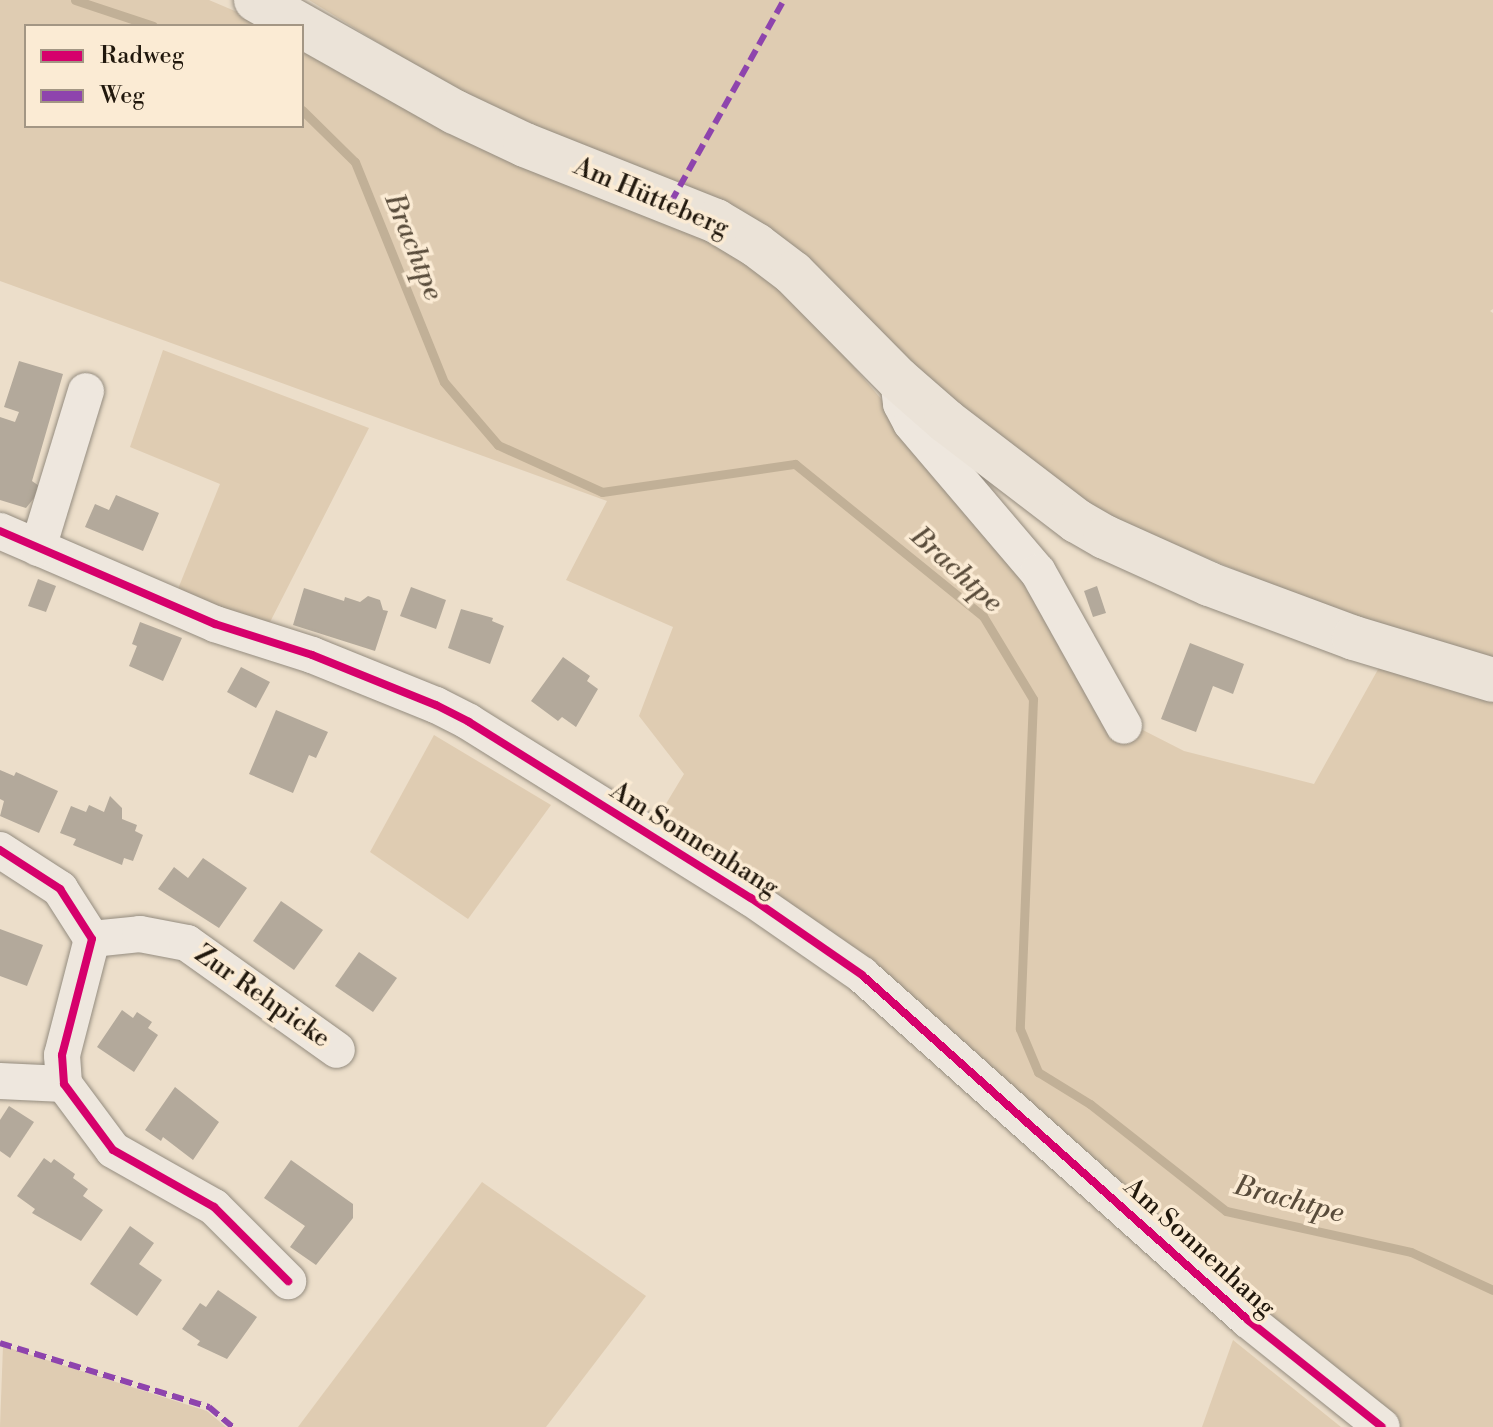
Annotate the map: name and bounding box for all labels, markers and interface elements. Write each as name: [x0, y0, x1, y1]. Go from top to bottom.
legend: [24, 24, 304, 128]
text: Radweg: [100, 41, 184, 71]
text: Weg: [100, 81, 145, 111]
street label: Am Hütteberg: [569, 151, 733, 245]
water label: Brachtpe: [376, 189, 450, 305]
water label: Brachtpe: [903, 520, 1009, 620]
street label: Am Sonnenhang: [604, 776, 784, 904]
street label: Zur Rehpicke: [188, 939, 336, 1055]
water label: Brachtpe: [1230, 1169, 1348, 1231]
street label: Am Sonnenhang: [1117, 1172, 1281, 1324]

